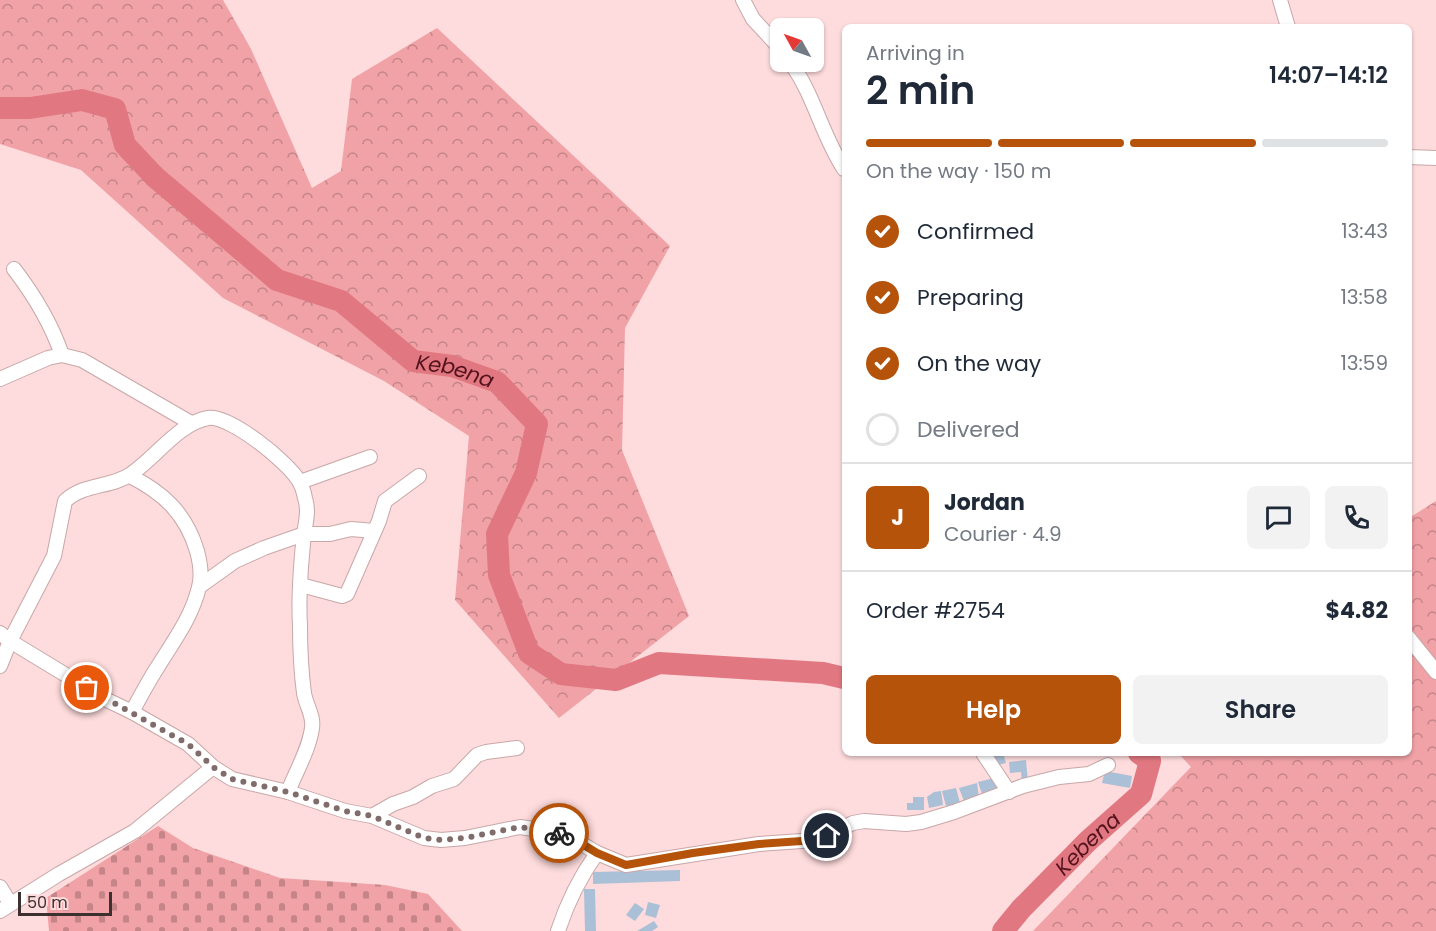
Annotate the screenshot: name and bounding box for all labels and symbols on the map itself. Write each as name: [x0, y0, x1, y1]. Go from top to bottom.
north arrow: [770, 18, 824, 72]
water label: Kebena: [414, 347, 498, 394]
pin: [61, 662, 112, 713]
courier: [529, 803, 589, 863]
water label: Kebena: [1048, 805, 1126, 881]
pin: [801, 810, 852, 861]
scale bar: [18, 889, 112, 916]

